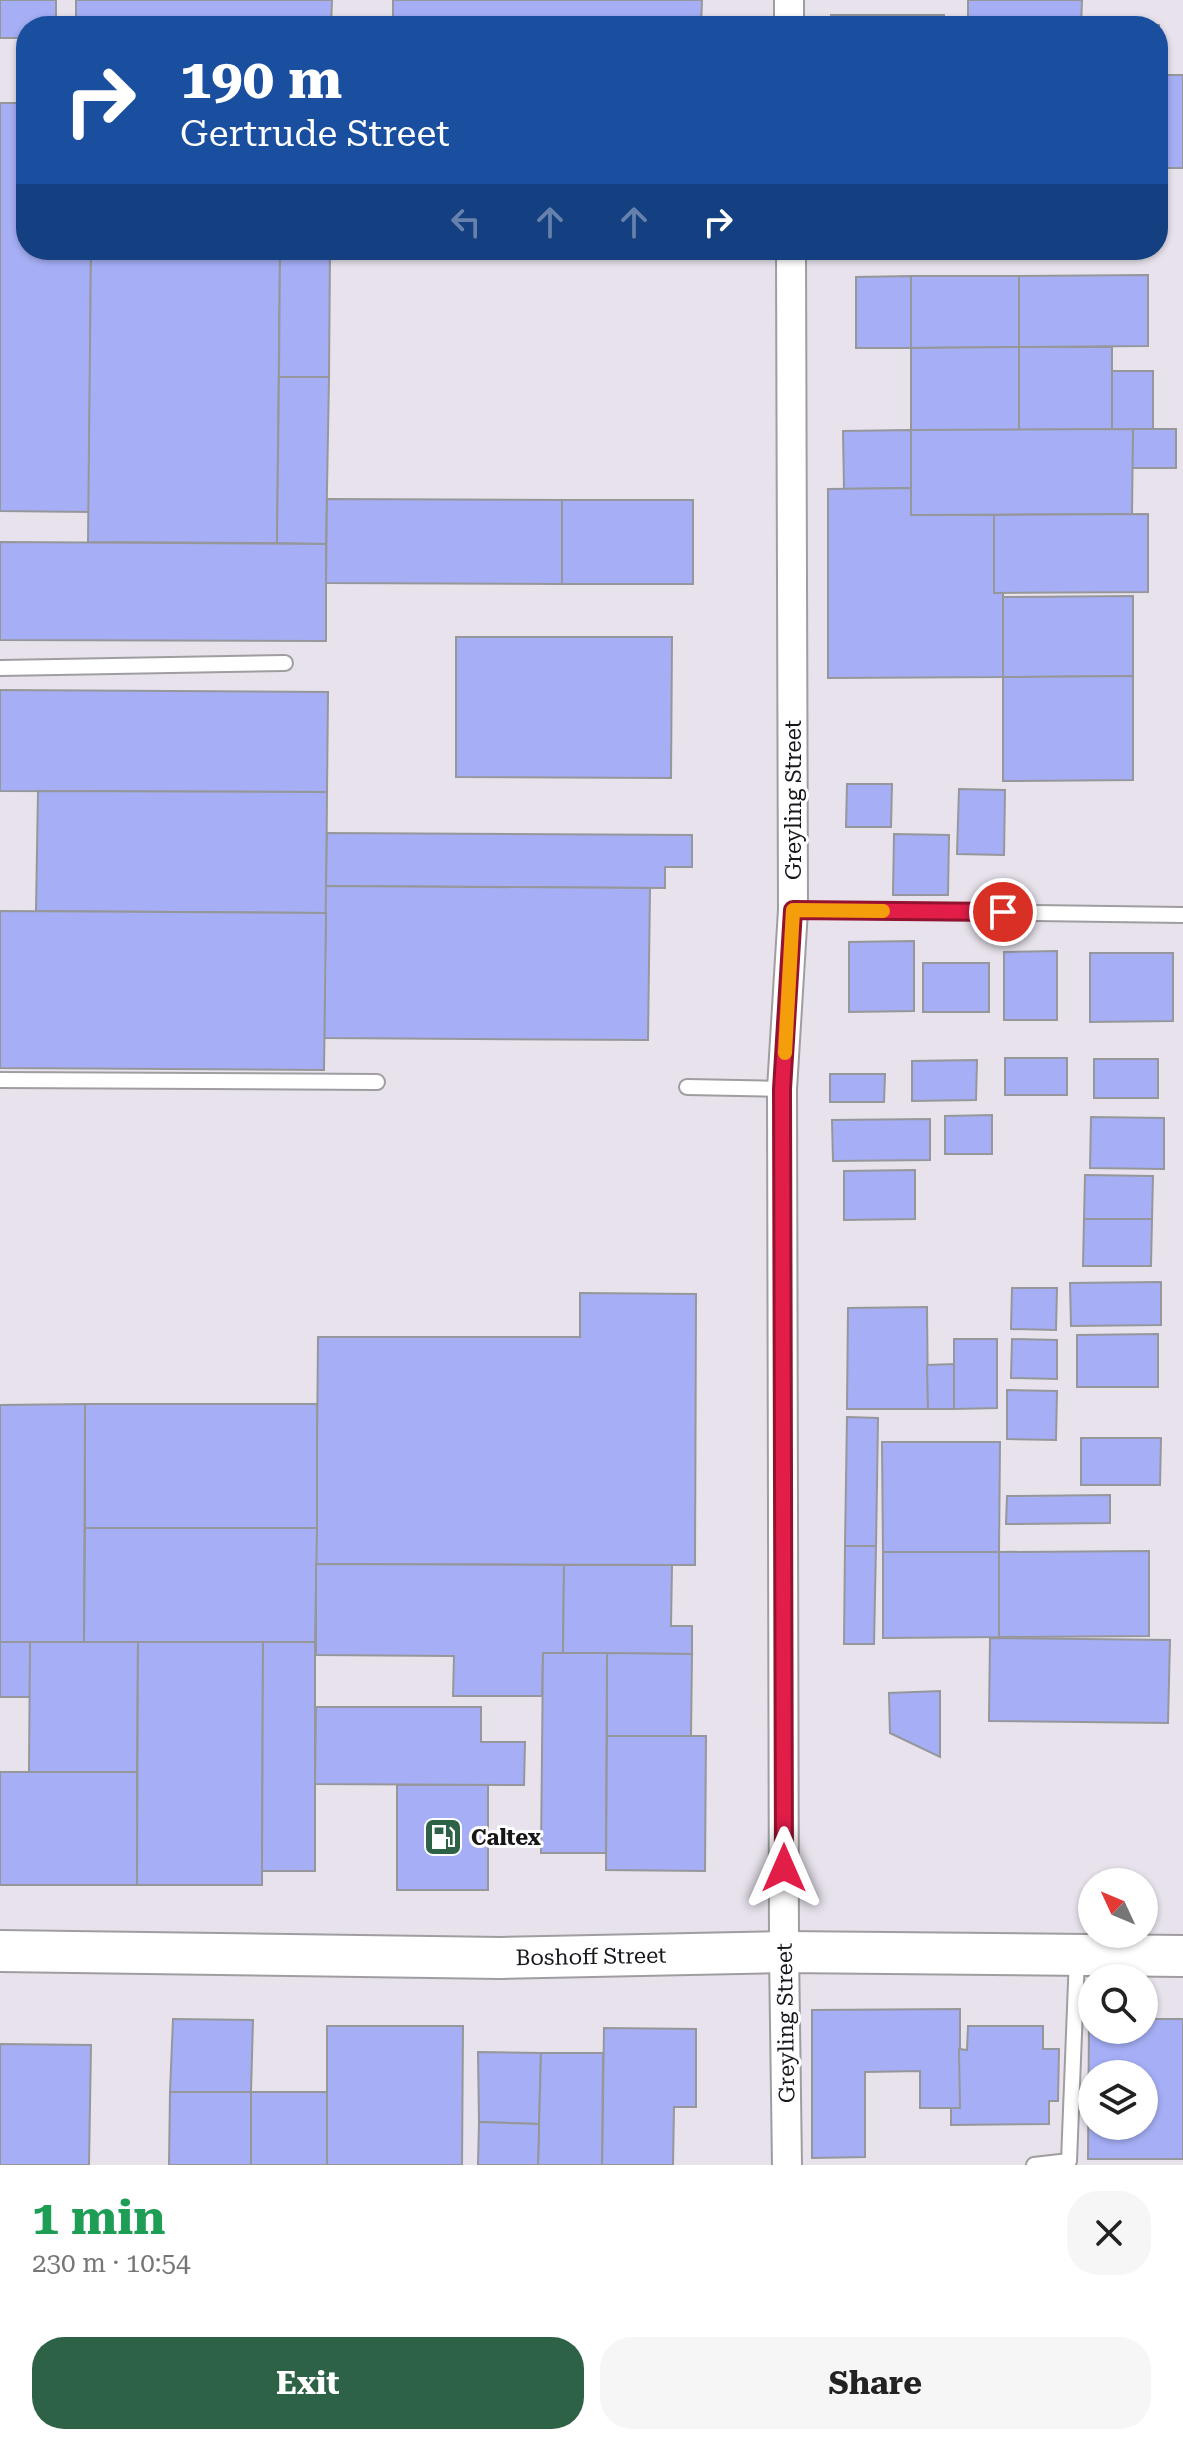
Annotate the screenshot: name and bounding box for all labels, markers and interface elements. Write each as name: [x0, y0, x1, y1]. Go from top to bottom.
text: 190 m: [180, 46, 342, 112]
icon: right: [48, 48, 152, 152]
text: Gertrude Street: [180, 113, 450, 155]
icon: left: [444, 200, 488, 244]
icon: ahead: [528, 200, 572, 244]
icon: ahead: [612, 200, 656, 244]
icon: right: [696, 200, 740, 244]
street label: Greyling Street: [781, 720, 806, 880]
pin: [969, 878, 1037, 946]
icon: arrive: [981, 890, 1025, 934]
fuel station icon: Caltex: [422, 1816, 464, 1858]
place label: Caltex: [471, 1825, 541, 1850]
position arrow: [742, 1826, 826, 1910]
north arrow: [1078, 1868, 1158, 1948]
map controls: [1078, 1868, 1158, 2140]
street label: Boshoff Street: [515, 1943, 667, 1970]
street label: Greyling Street: [772, 1943, 799, 2103]
button: search: [1078, 1964, 1158, 2044]
button: layers: [1078, 2060, 1158, 2140]
text: 1 min: [32, 2190, 165, 2246]
button: close: [1067, 2191, 1151, 2275]
text: 230 m · 10:54: [32, 2248, 191, 2278]
button: Exit: [32, 2337, 584, 2429]
button: Share: [600, 2337, 1151, 2429]

